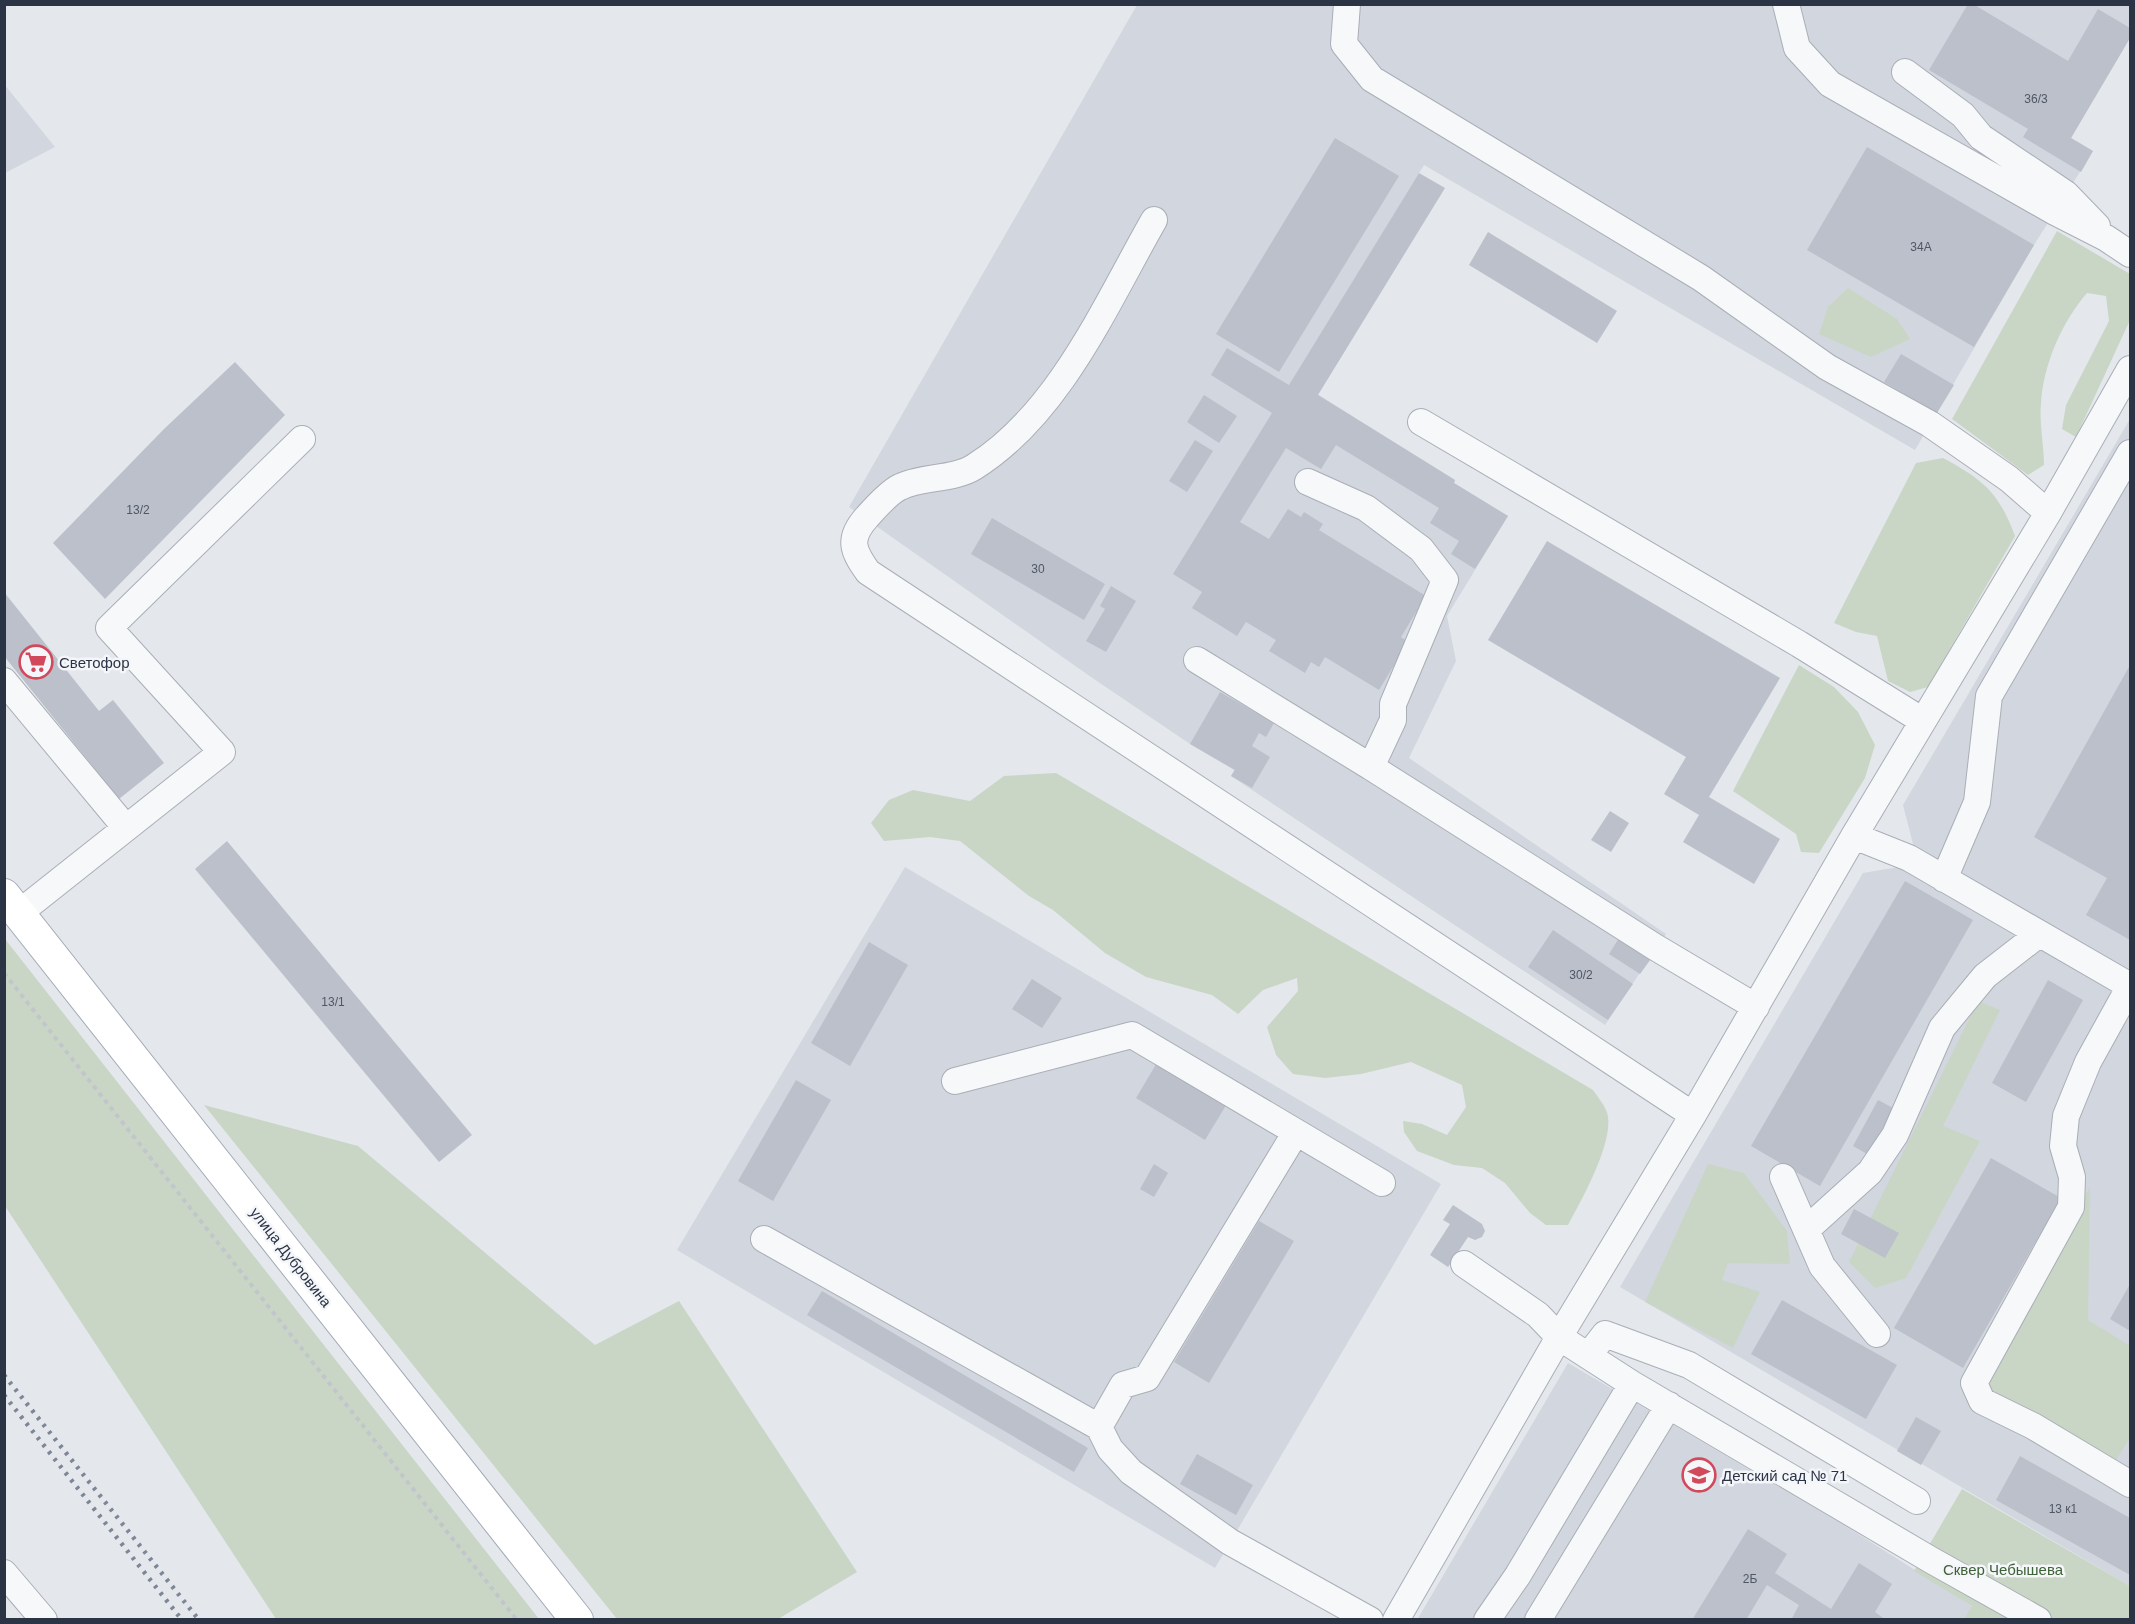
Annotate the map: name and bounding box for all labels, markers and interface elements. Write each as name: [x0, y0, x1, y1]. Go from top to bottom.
house number: 36/3: [2024, 92, 2048, 106]
house number: 34А: [1910, 240, 1932, 254]
house number: 13/2: [126, 503, 150, 517]
house number: 30: [1031, 562, 1045, 576]
supermarket icon: Светофор: [18, 644, 54, 680]
place label: Светофор: [59, 654, 130, 671]
house number: 30/2: [1569, 968, 1593, 982]
house number: 13/1: [321, 995, 345, 1009]
street label: улица Дубровина: [247, 1204, 336, 1311]
school or university icon: Детский сад № 71: [1681, 1457, 1717, 1493]
place label: Детский сад № 71: [1722, 1467, 1847, 1484]
house number: 13 к1: [2049, 1502, 2078, 1516]
park label: Сквер Чебышева: [1943, 1561, 2064, 1578]
house number: 2Б: [1743, 1572, 1757, 1586]

